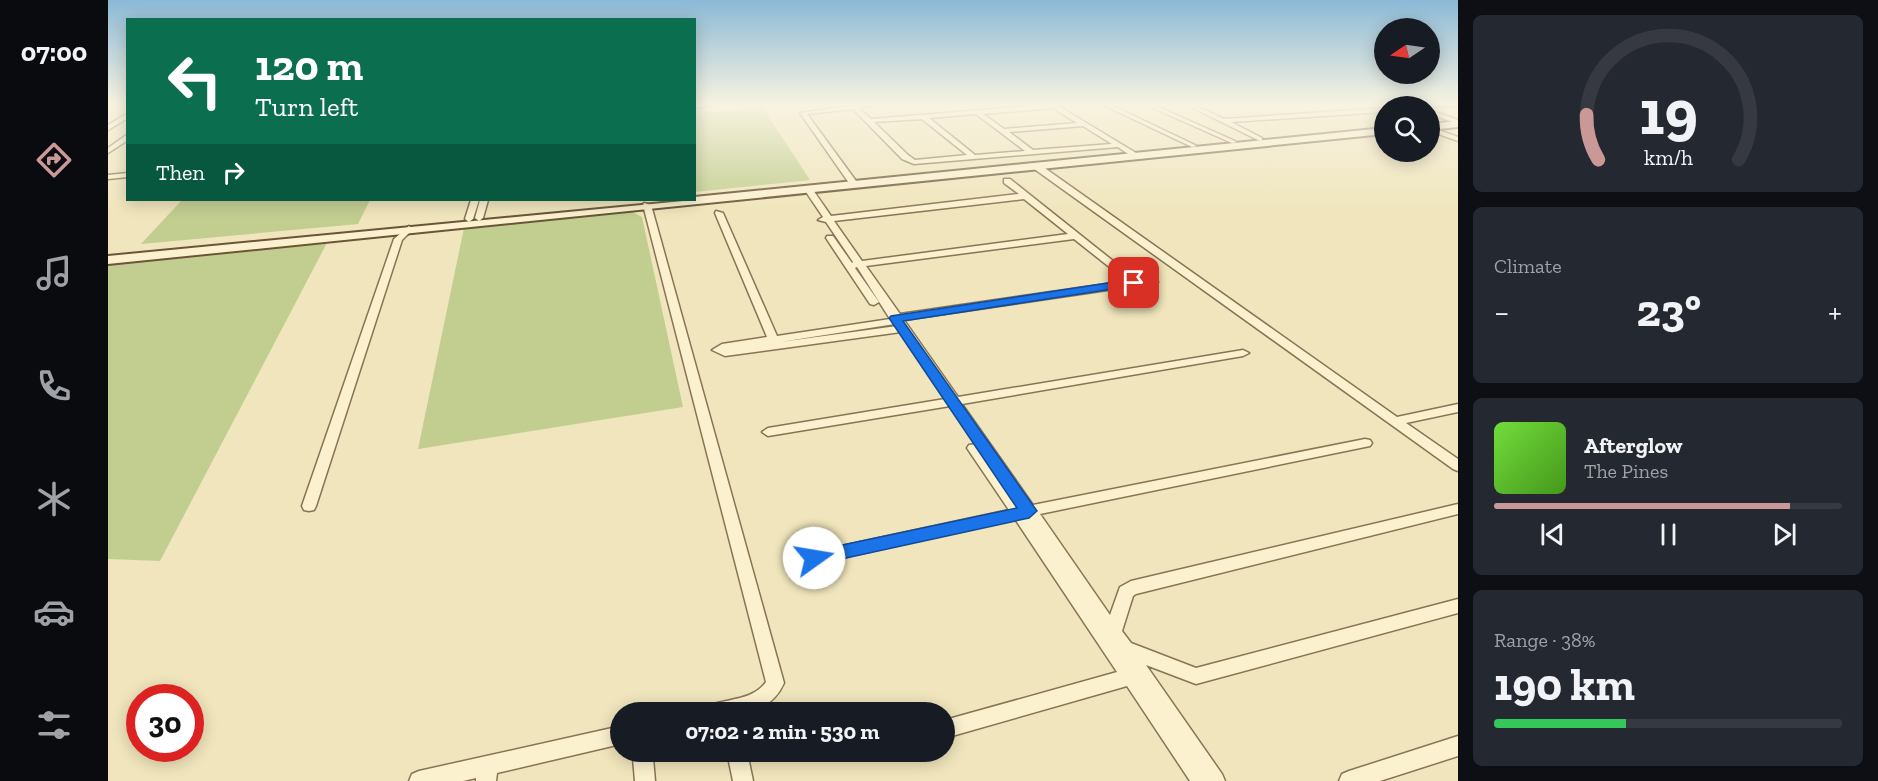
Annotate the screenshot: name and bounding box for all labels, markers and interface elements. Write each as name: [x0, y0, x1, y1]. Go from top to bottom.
north arrow: [1374, 18, 1440, 84]
map controls: [1374, 18, 1440, 162]
text: 07:00: [21, 36, 87, 68]
text: 120 m: [255, 40, 363, 91]
icon: left: [156, 42, 234, 120]
text: 19: [1639, 75, 1697, 150]
text: Turn left: [255, 91, 358, 123]
button: search: [1374, 96, 1440, 162]
icon: directions: [33, 139, 75, 181]
text: km/h: [1644, 146, 1692, 171]
icon: right: [217, 156, 250, 189]
text: Then: [156, 159, 205, 186]
icon: music: [33, 252, 75, 294]
text: Climate: [1494, 254, 1562, 278]
pin: [1108, 257, 1159, 308]
icon: arrive: [1117, 266, 1150, 299]
text: 23°: [1637, 284, 1701, 338]
text: −: [1494, 292, 1509, 331]
text: +: [1828, 292, 1842, 331]
icon: phone: [33, 365, 75, 407]
text: Afterglow: [1584, 432, 1682, 459]
text: The Pines: [1584, 459, 1668, 483]
icon: climate: [33, 478, 75, 520]
icon: previous: [1536, 518, 1569, 551]
icon: pause: [1652, 518, 1685, 551]
icon: next: [1768, 518, 1801, 551]
position arrow: [782, 526, 846, 590]
icon: car: [33, 591, 75, 633]
text: Range · 38%: [1494, 628, 1596, 652]
text: 190 km: [1494, 658, 1635, 712]
speed limit sign: 30: [126, 684, 204, 762]
icon: filters: [33, 704, 75, 746]
text: 07:02 · 2 min · 530 m: [685, 718, 880, 745]

